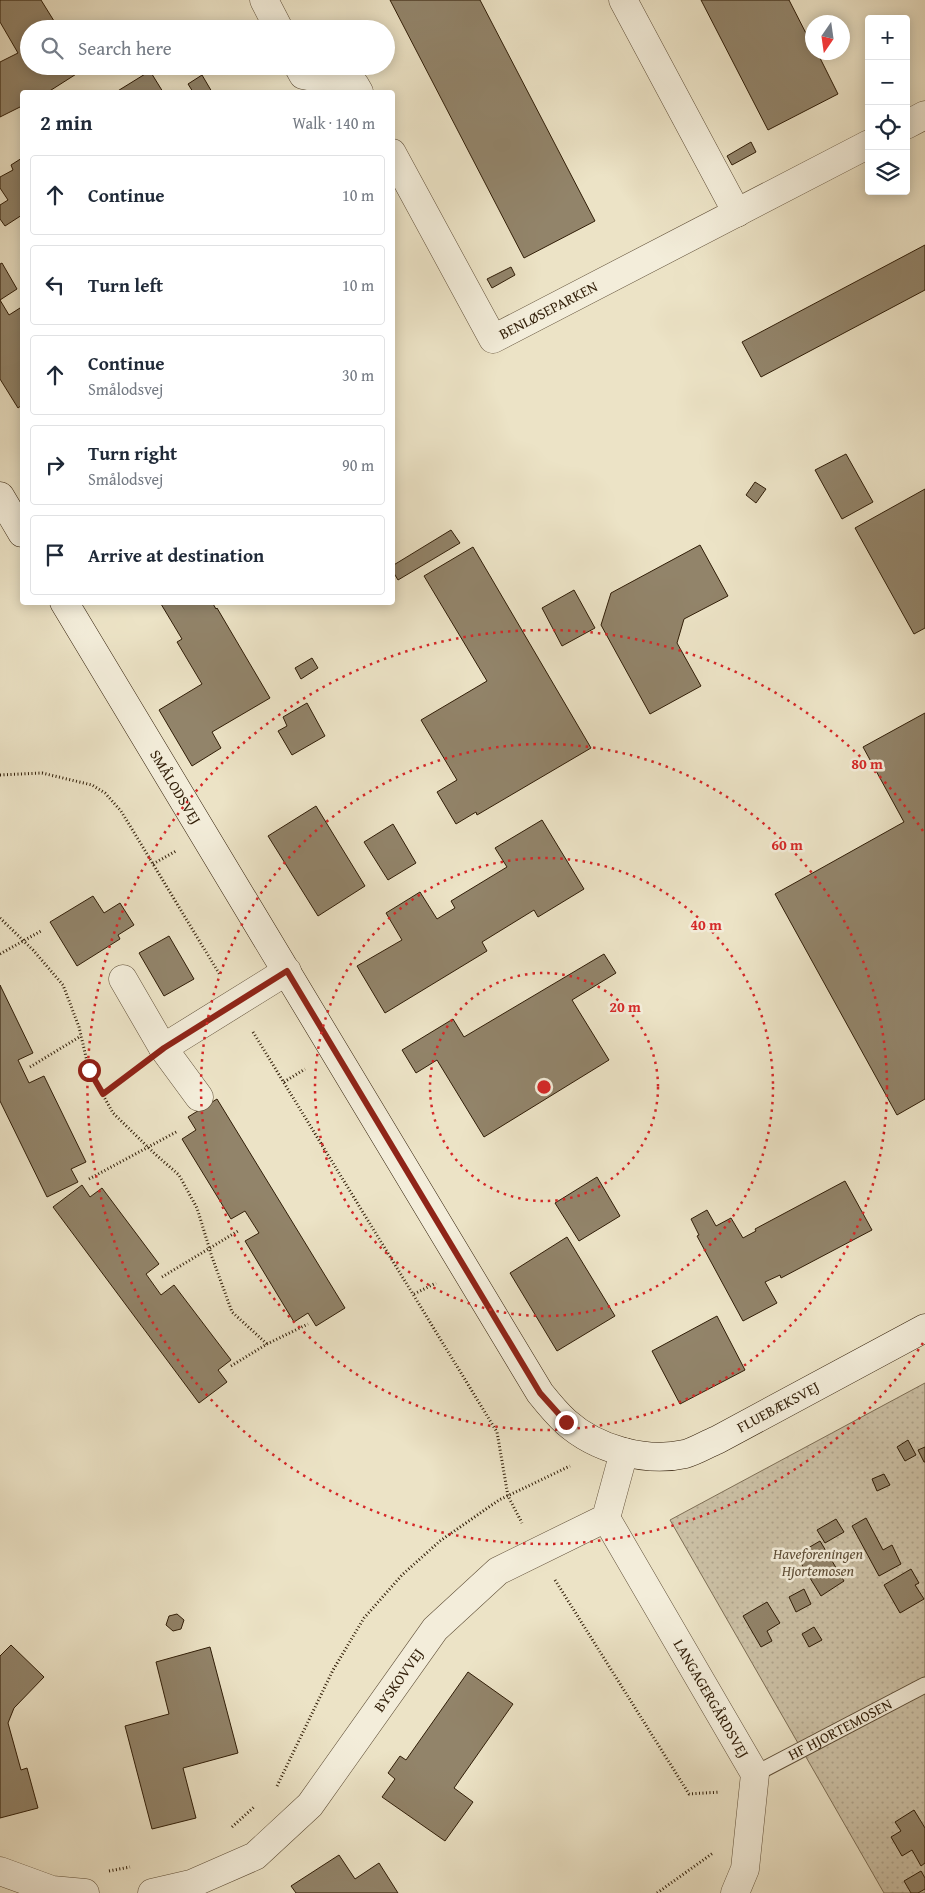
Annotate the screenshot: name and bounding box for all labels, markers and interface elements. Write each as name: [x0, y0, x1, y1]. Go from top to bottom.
north arrow: [805, 15, 850, 60]
map controls: [865, 15, 910, 195]
button: +: [865, 15, 910, 60]
search box: [20, 20, 395, 75]
icon: search: [38, 34, 66, 62]
text: Search here: [78, 34, 172, 62]
button: −: [865, 60, 910, 105]
button: locate: [865, 105, 910, 150]
text: 2 min: [40, 107, 92, 138]
text: Walk · 140 m: [292, 111, 375, 135]
button: layers: [865, 150, 910, 195]
icon: ahead: [41, 181, 69, 209]
text: Continue: [88, 181, 165, 209]
text: 10 m: [342, 183, 374, 207]
icon: left: [41, 271, 69, 299]
text: Turn left: [88, 271, 163, 299]
text: 10 m: [342, 273, 374, 297]
street label: BENLØSEPARKEN: [495, 275, 601, 344]
text: Continue: [88, 349, 165, 377]
icon: ahead: [41, 361, 69, 389]
text: 30 m: [342, 363, 374, 387]
text: Smålodsvej: [88, 377, 163, 401]
text: Turn right: [88, 439, 177, 467]
icon: right: [41, 451, 69, 479]
text: 90 m: [342, 453, 374, 477]
text: Smålodsvej: [88, 467, 163, 491]
icon: arrive: [41, 541, 69, 569]
text: Arrive at destination: [88, 541, 264, 569]
street label: SMÅLODSVEJ: [145, 746, 207, 828]
text: 80 m: [851, 753, 883, 774]
text: 60 m: [771, 834, 803, 855]
text: 40 m: [690, 914, 722, 935]
text: 20 m: [609, 996, 641, 1017]
route start: [78, 1059, 101, 1082]
centre of rings: [535, 1078, 553, 1096]
street label: FLUEBÆKSVEJ: [733, 1376, 823, 1437]
route end: [555, 1411, 578, 1434]
park label: Haveforeningen Hjortemosen: [772, 1543, 863, 1581]
street label: LANGAGERGÅRDSVEJ: [669, 1635, 755, 1762]
street label: BYSKOVVEJ: [368, 1644, 428, 1716]
street label: HF HJORTEMOSEN: [784, 1693, 896, 1765]

